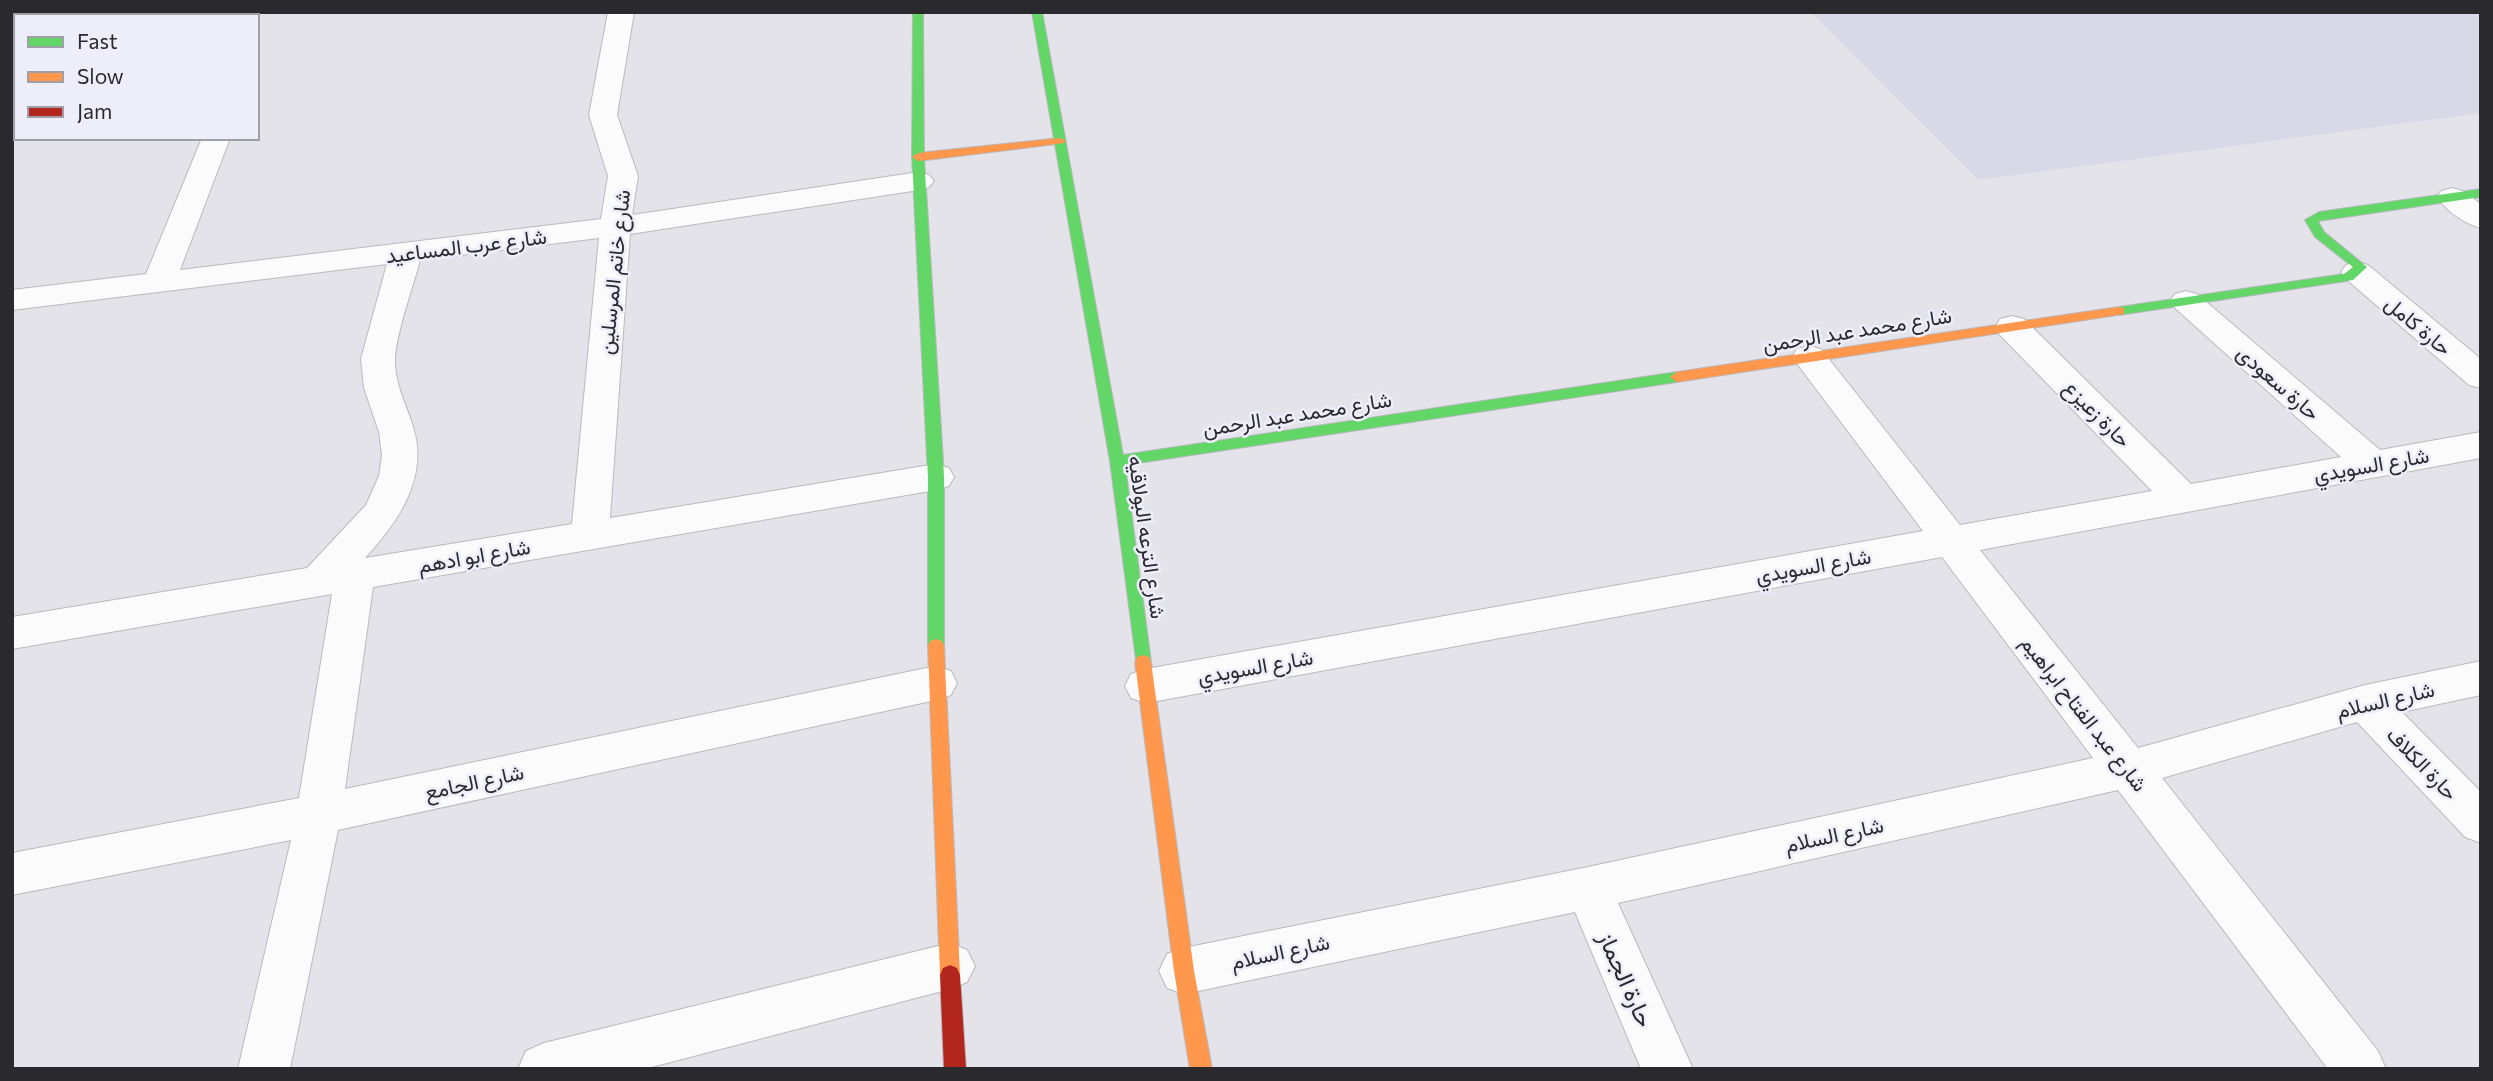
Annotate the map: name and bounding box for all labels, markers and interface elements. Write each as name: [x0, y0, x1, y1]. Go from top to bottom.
legend: [14, 14, 259, 140]
text: Fast: [77, 28, 118, 53]
text: Slow: [77, 63, 124, 88]
text: Jam: [77, 98, 112, 123]
street label: شارع خاتم المرسلين: [592, 188, 637, 356]
street label: شارع عرب المساعيد: [384, 223, 548, 270]
street label: حارة كامل: [2379, 290, 2457, 361]
street label: شارع محمد عبد الرحمن: [1761, 302, 1954, 359]
street label: حارة سعودى: [2231, 339, 2326, 426]
street label: حارة زعيزع: [2057, 374, 2137, 454]
street label: شارع محمد عبد الرحمن: [1201, 386, 1394, 443]
street label: شارع السويدي: [2311, 442, 2432, 492]
street label: شارع الترعه البولاقيه: [1121, 454, 1172, 621]
street label: شارع ابو ادهم: [416, 533, 533, 580]
street label: شارع السويدي: [1753, 543, 1874, 593]
street label: شارع عبد الفتاح ابراهيم: [2014, 630, 2154, 798]
street label: شارع السويدي: [1195, 644, 1316, 694]
street label: شارع السلام: [2333, 676, 2437, 725]
street label: حارة الكلاف: [2381, 721, 2464, 806]
street label: شارع الجامع: [422, 758, 527, 807]
street label: شارع السلام: [1782, 811, 1886, 860]
street label: حارة الجماز: [1591, 926, 1661, 1032]
street label: شارع السلام: [1228, 928, 1332, 977]

